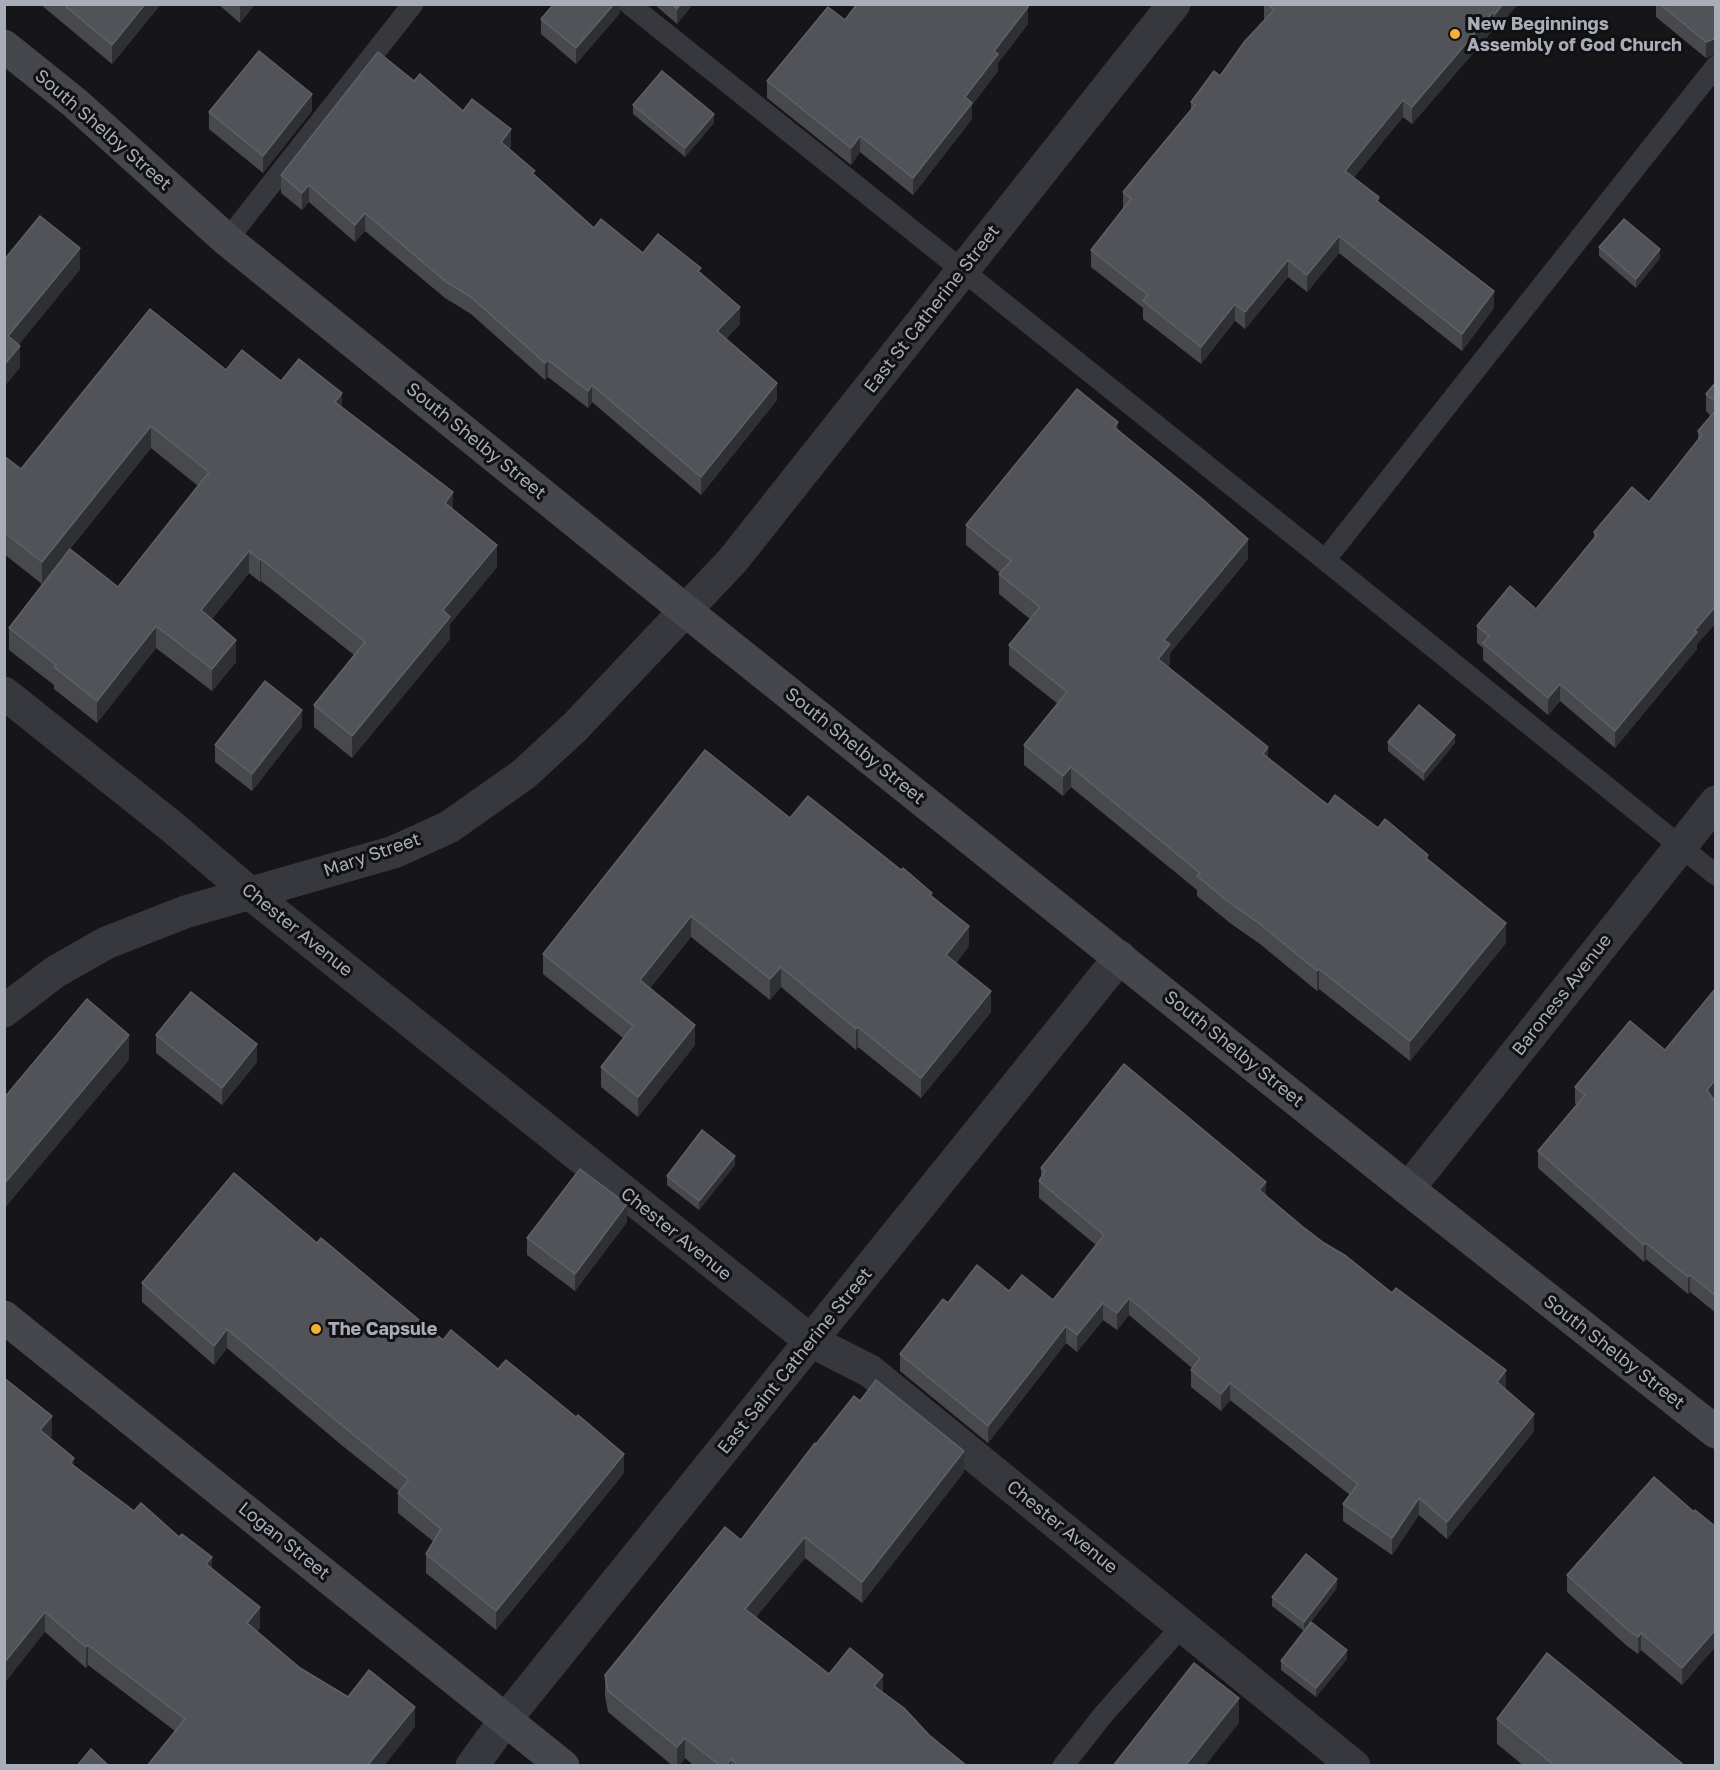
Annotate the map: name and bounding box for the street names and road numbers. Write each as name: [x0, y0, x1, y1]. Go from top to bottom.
street label: South Shelby Street: [31, 65, 175, 195]
street label: East St Catherine Street: [860, 221, 1004, 397]
street label: South Shelby Street: [402, 378, 550, 504]
street label: South Shelby Street: [781, 683, 929, 809]
street label: Mary Street: [321, 828, 423, 882]
street label: Chester Avenue: [237, 879, 357, 981]
street label: Baroness Avenue: [1508, 930, 1616, 1060]
street label: South Shelby Street: [1160, 986, 1308, 1112]
street label: Chester Avenue: [616, 1183, 736, 1285]
street label: East Saint Catherine Street: [713, 1264, 877, 1458]
street label: South Shelby Street: [1539, 1290, 1689, 1414]
street label: Chester Avenue: [1002, 1476, 1122, 1578]
street label: Logan Street: [234, 1498, 334, 1584]

